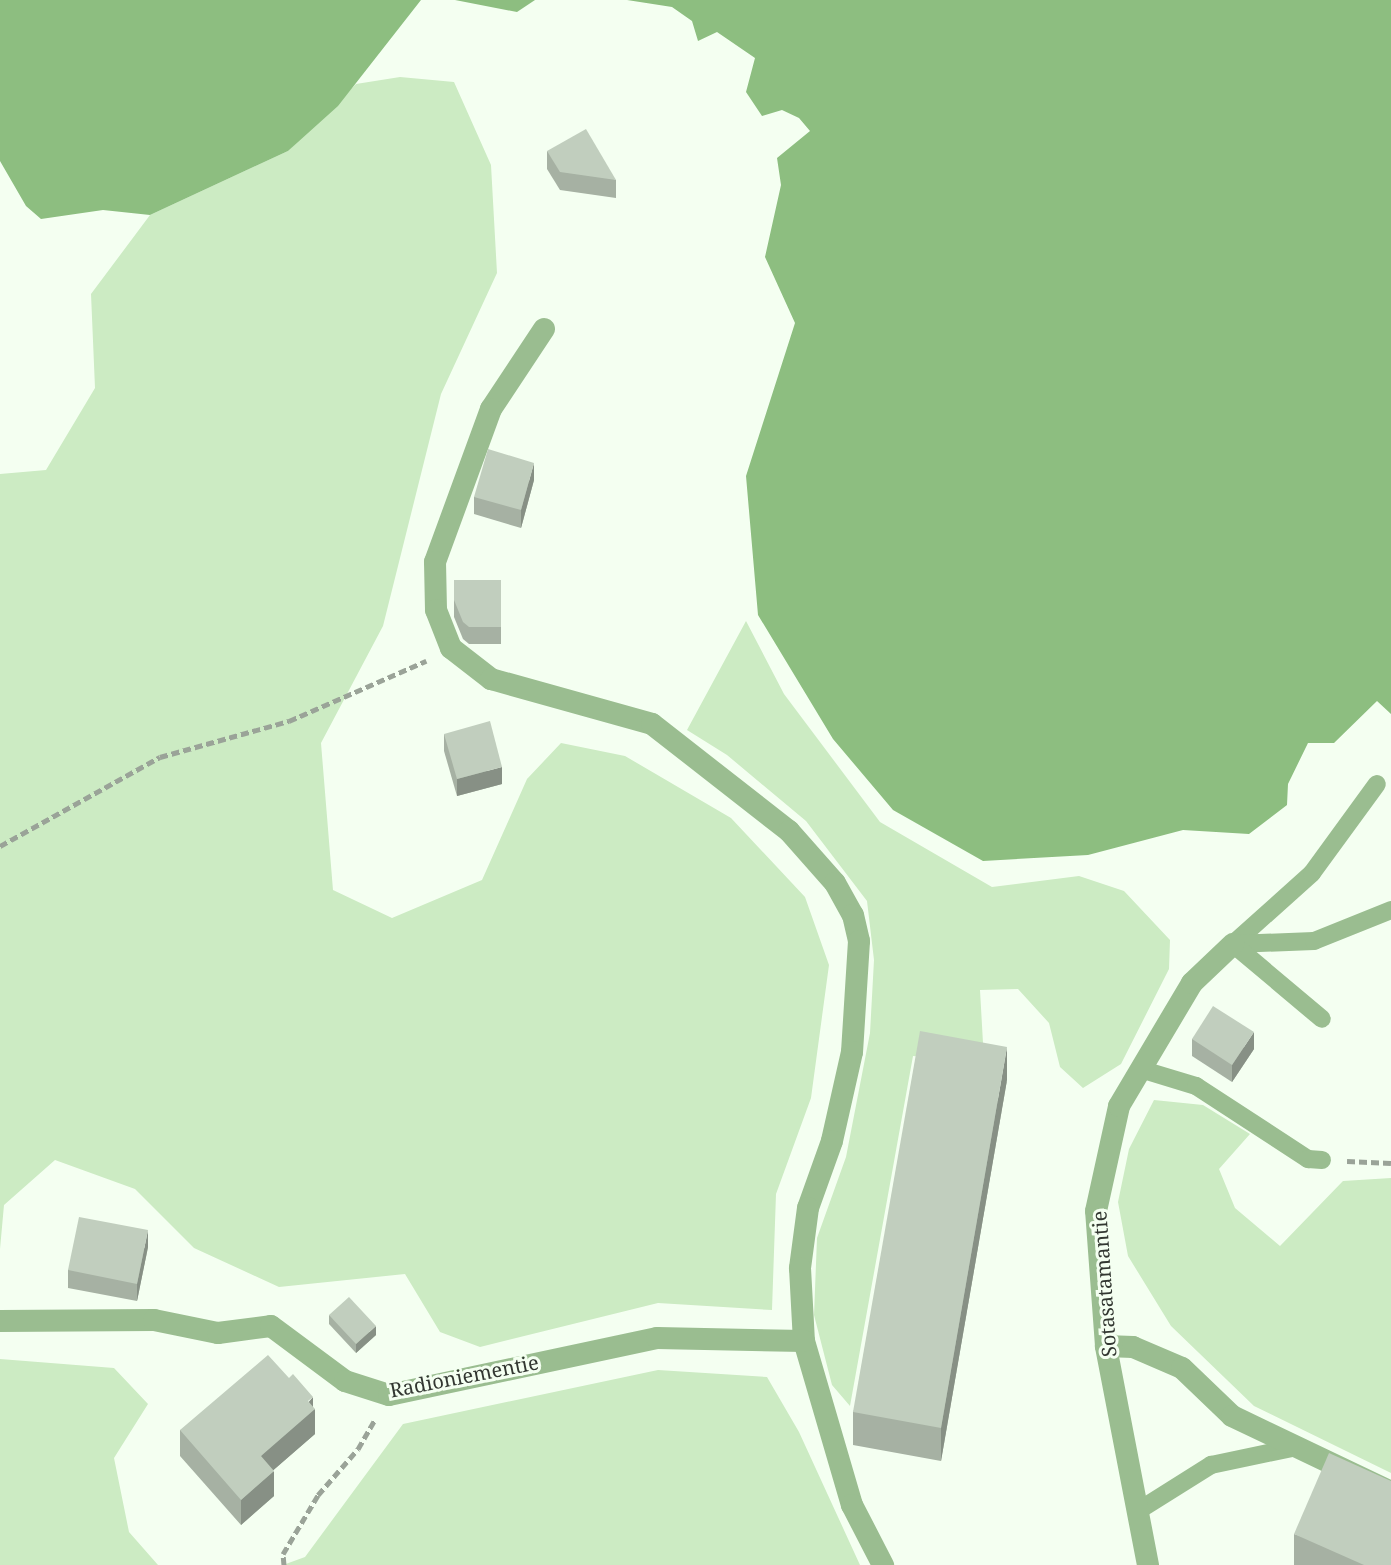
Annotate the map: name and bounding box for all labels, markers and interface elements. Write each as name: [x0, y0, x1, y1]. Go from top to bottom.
street label: Sotasatamantie: [1087, 1210, 1121, 1358]
street label: Radioniementie: [387, 1350, 541, 1402]

